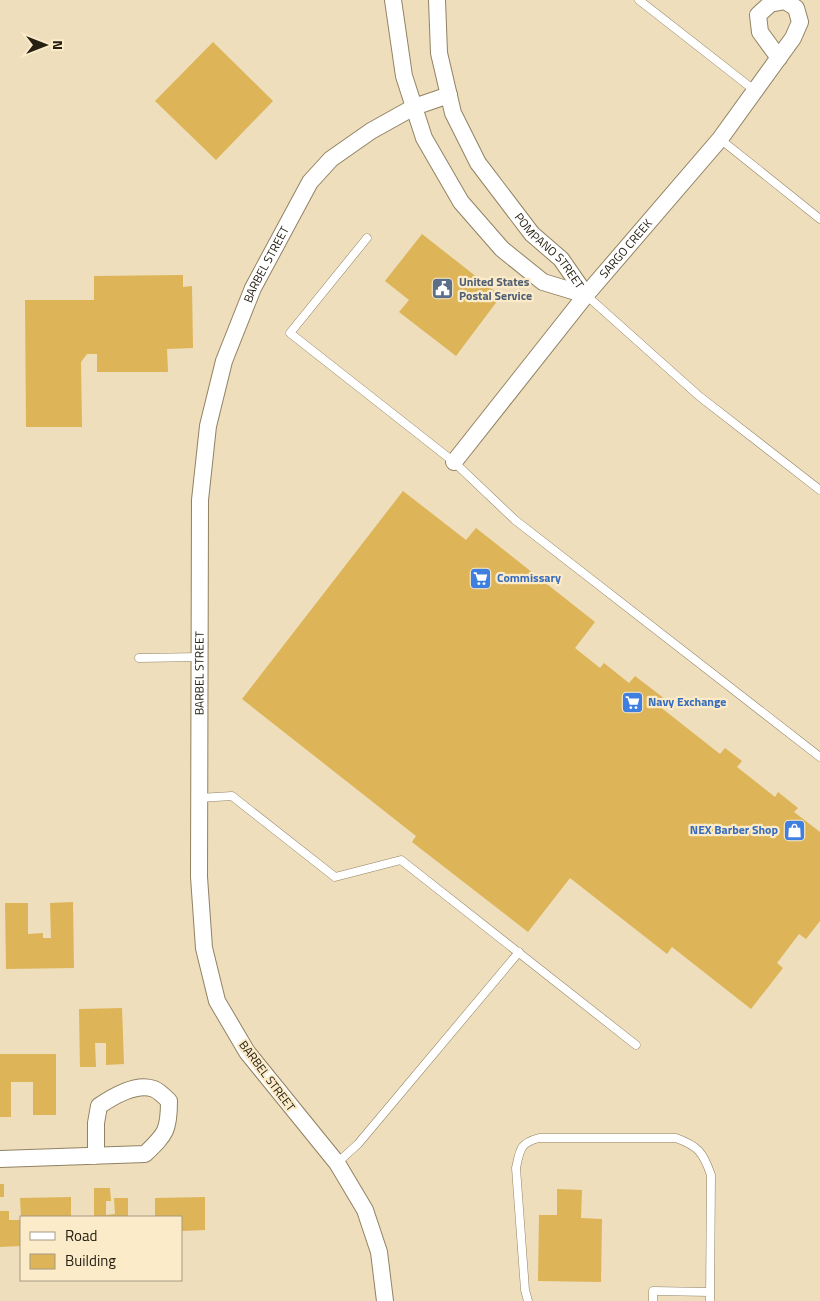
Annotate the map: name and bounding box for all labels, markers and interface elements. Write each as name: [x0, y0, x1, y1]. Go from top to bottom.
north arrow: [20, 20, 70, 70]
text: N: [48, 40, 69, 50]
street label: POMPANO STREET: [510, 208, 589, 293]
street label: SARGO CREEK: [594, 214, 657, 282]
street label: BARBEL STREET: [238, 222, 294, 305]
place label: United States Postal Service: [459, 272, 532, 305]
public building icon: United States Postal Service: [431, 277, 455, 301]
supermarket icon: Commissary: [469, 566, 493, 590]
place label: Commissary: [497, 568, 561, 587]
street label: BARBEL STREET: [189, 630, 209, 715]
supermarket icon: Navy Exchange: [620, 690, 644, 714]
place label: Navy Exchange: [648, 692, 727, 711]
shop icon: NEX Barber Shop: [782, 818, 806, 842]
place label: NEX Barber Shop: [690, 820, 778, 839]
street label: BARBEL STREET: [235, 1036, 301, 1116]
legend: [20, 1216, 182, 1281]
text: Road: [65, 1224, 97, 1247]
text: Building: [65, 1249, 116, 1272]

